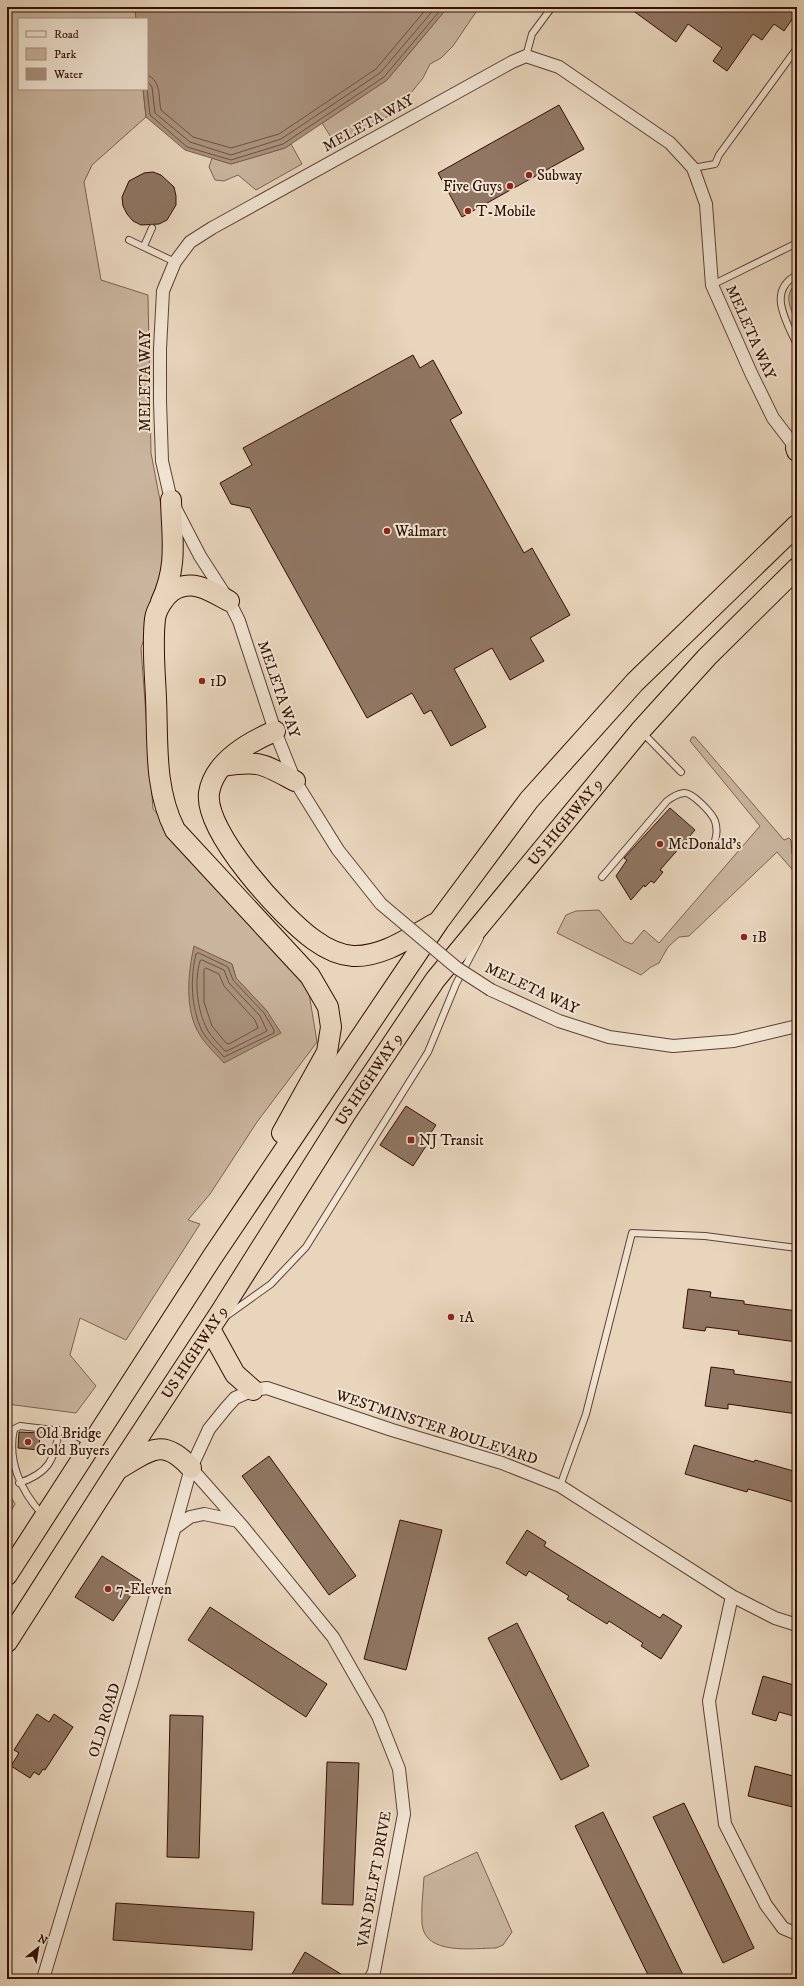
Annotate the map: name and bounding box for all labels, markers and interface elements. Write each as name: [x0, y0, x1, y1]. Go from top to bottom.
legend: [18, 18, 148, 90]
text: Road: [54, 27, 79, 42]
text: Park: [54, 47, 76, 62]
text: Water: [53, 67, 83, 82]
street label: MELETA WAY: [319, 90, 418, 156]
place label: Subway: [537, 166, 583, 185]
marker: Subway: [524, 170, 534, 180]
place label: Five Guys: [443, 177, 502, 196]
marker: Five Guys: [505, 181, 515, 191]
place label: T-Mobile: [476, 202, 536, 221]
marker: T-Mobile: [463, 206, 473, 216]
street label: MELETA WAY: [721, 282, 780, 383]
street label: MELETA WAY: [136, 330, 155, 432]
place label: Walmart: [394, 522, 447, 541]
marker: Walmart: [382, 526, 392, 536]
street label: MELETA WAY: [253, 638, 304, 741]
place label: 1D: [210, 672, 227, 691]
marker: 1D: [197, 676, 207, 686]
street label: US HIGHWAY 9: [524, 775, 607, 870]
place label: McDonald's: [668, 835, 741, 854]
marker: McDonald's: [655, 839, 665, 849]
place label: 1B: [752, 928, 767, 947]
marker: 1B: [739, 932, 749, 942]
street label: MELETA WAY: [482, 958, 582, 1019]
street label: US HIGHWAY 9: [332, 1030, 407, 1129]
place label: NJ Transit: [419, 1131, 484, 1150]
marker: NJ Transit: [406, 1135, 416, 1145]
street label: US HIGHWAY 9: [157, 1303, 232, 1403]
place label: 1A: [459, 1308, 475, 1327]
marker: 1A: [446, 1312, 456, 1322]
street label: WESTMINSTER BOULEVARD: [332, 1385, 540, 1469]
place label: Old Bridge Gold Buyers: [36, 1424, 110, 1460]
marker: Old Bridge Gold Buyers: [23, 1437, 33, 1447]
place label: 7-Eleven: [116, 1580, 172, 1599]
marker: 7-Eleven: [103, 1584, 113, 1594]
street label: OLD ROAD: [84, 1681, 125, 1760]
street label: VAN DELFT DRIVE: [353, 1809, 396, 1950]
north arrow: [18, 1928, 58, 1968]
text: N: [35, 1932, 50, 1949]

